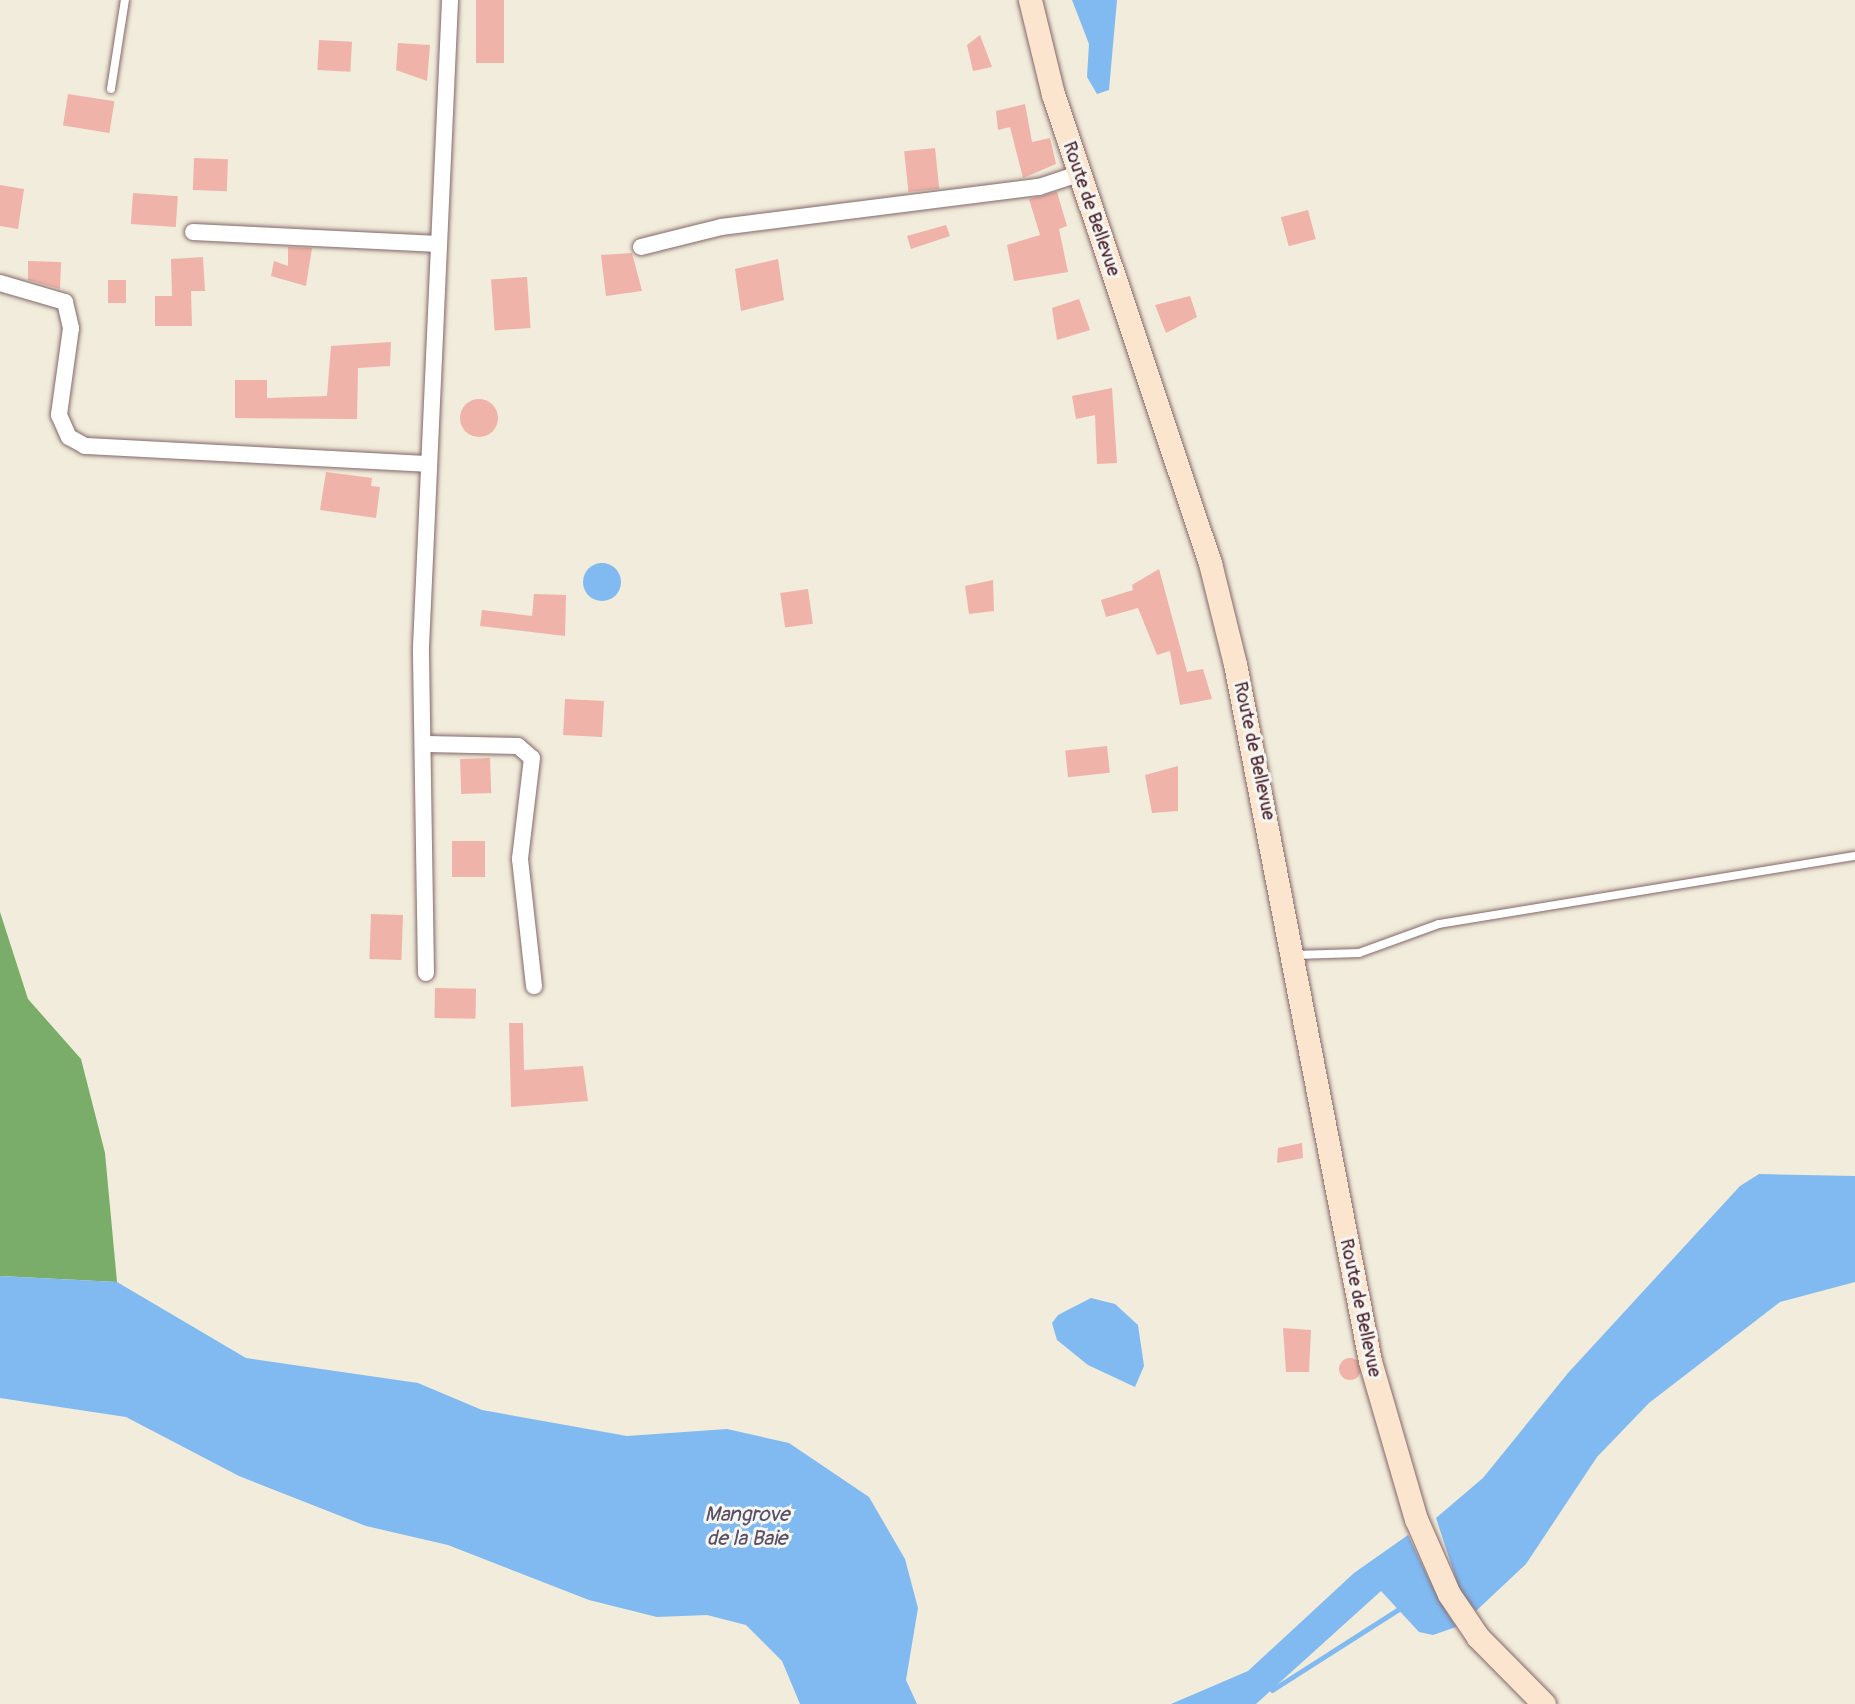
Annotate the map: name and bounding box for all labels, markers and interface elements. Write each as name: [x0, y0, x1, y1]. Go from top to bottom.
street label: Route de Bellevue: [1057, 139, 1125, 279]
street label: Route de Bellevue: [1228, 680, 1280, 822]
street label: Route de Bellevue: [1334, 1237, 1386, 1379]
water label: Mangrove de la Baie: [705, 1502, 789, 1552]

